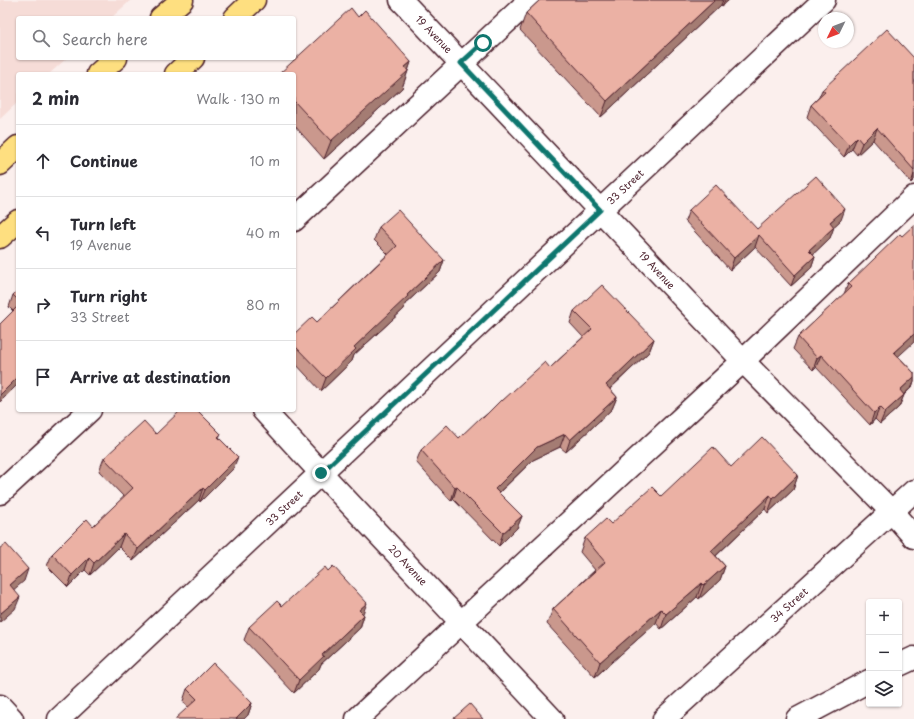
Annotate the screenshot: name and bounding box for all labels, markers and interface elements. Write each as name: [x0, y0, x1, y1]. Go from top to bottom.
street label: 19 Avenue: [412, 11, 457, 56]
north arrow: [818, 12, 854, 48]
search box: [16, 16, 296, 60]
icon: search: [30, 27, 52, 49]
text: Search here: [62, 27, 148, 50]
route start: [474, 34, 492, 52]
text: 2 min: [32, 85, 79, 111]
text: Walk · 130 m: [197, 89, 280, 108]
text: Continue: [70, 149, 138, 172]
icon: ahead: [32, 150, 54, 172]
text: 10 m: [250, 151, 280, 170]
street label: 33 Street: [603, 165, 647, 208]
text: Turn left: [70, 212, 136, 235]
icon: left: [32, 222, 54, 244]
text: 40 m: [246, 223, 280, 242]
text: 19 Avenue: [70, 235, 132, 254]
street label: 19 Avenue: [636, 247, 679, 293]
text: Turn right: [70, 284, 147, 307]
icon: right: [32, 294, 54, 316]
text: 80 m: [246, 295, 280, 314]
text: 33 Street: [70, 307, 130, 326]
text: Arrive at destination: [70, 365, 231, 388]
icon: arrive: [32, 366, 54, 388]
route end: [312, 464, 330, 482]
street label: 33 Street: [262, 486, 306, 529]
street label: 20 Avenue: [386, 541, 432, 589]
street label: 34 Street: [767, 584, 811, 626]
map controls: [866, 599, 902, 707]
button: +: [866, 599, 902, 635]
button: −: [866, 635, 902, 671]
button: layers: [866, 671, 902, 707]

